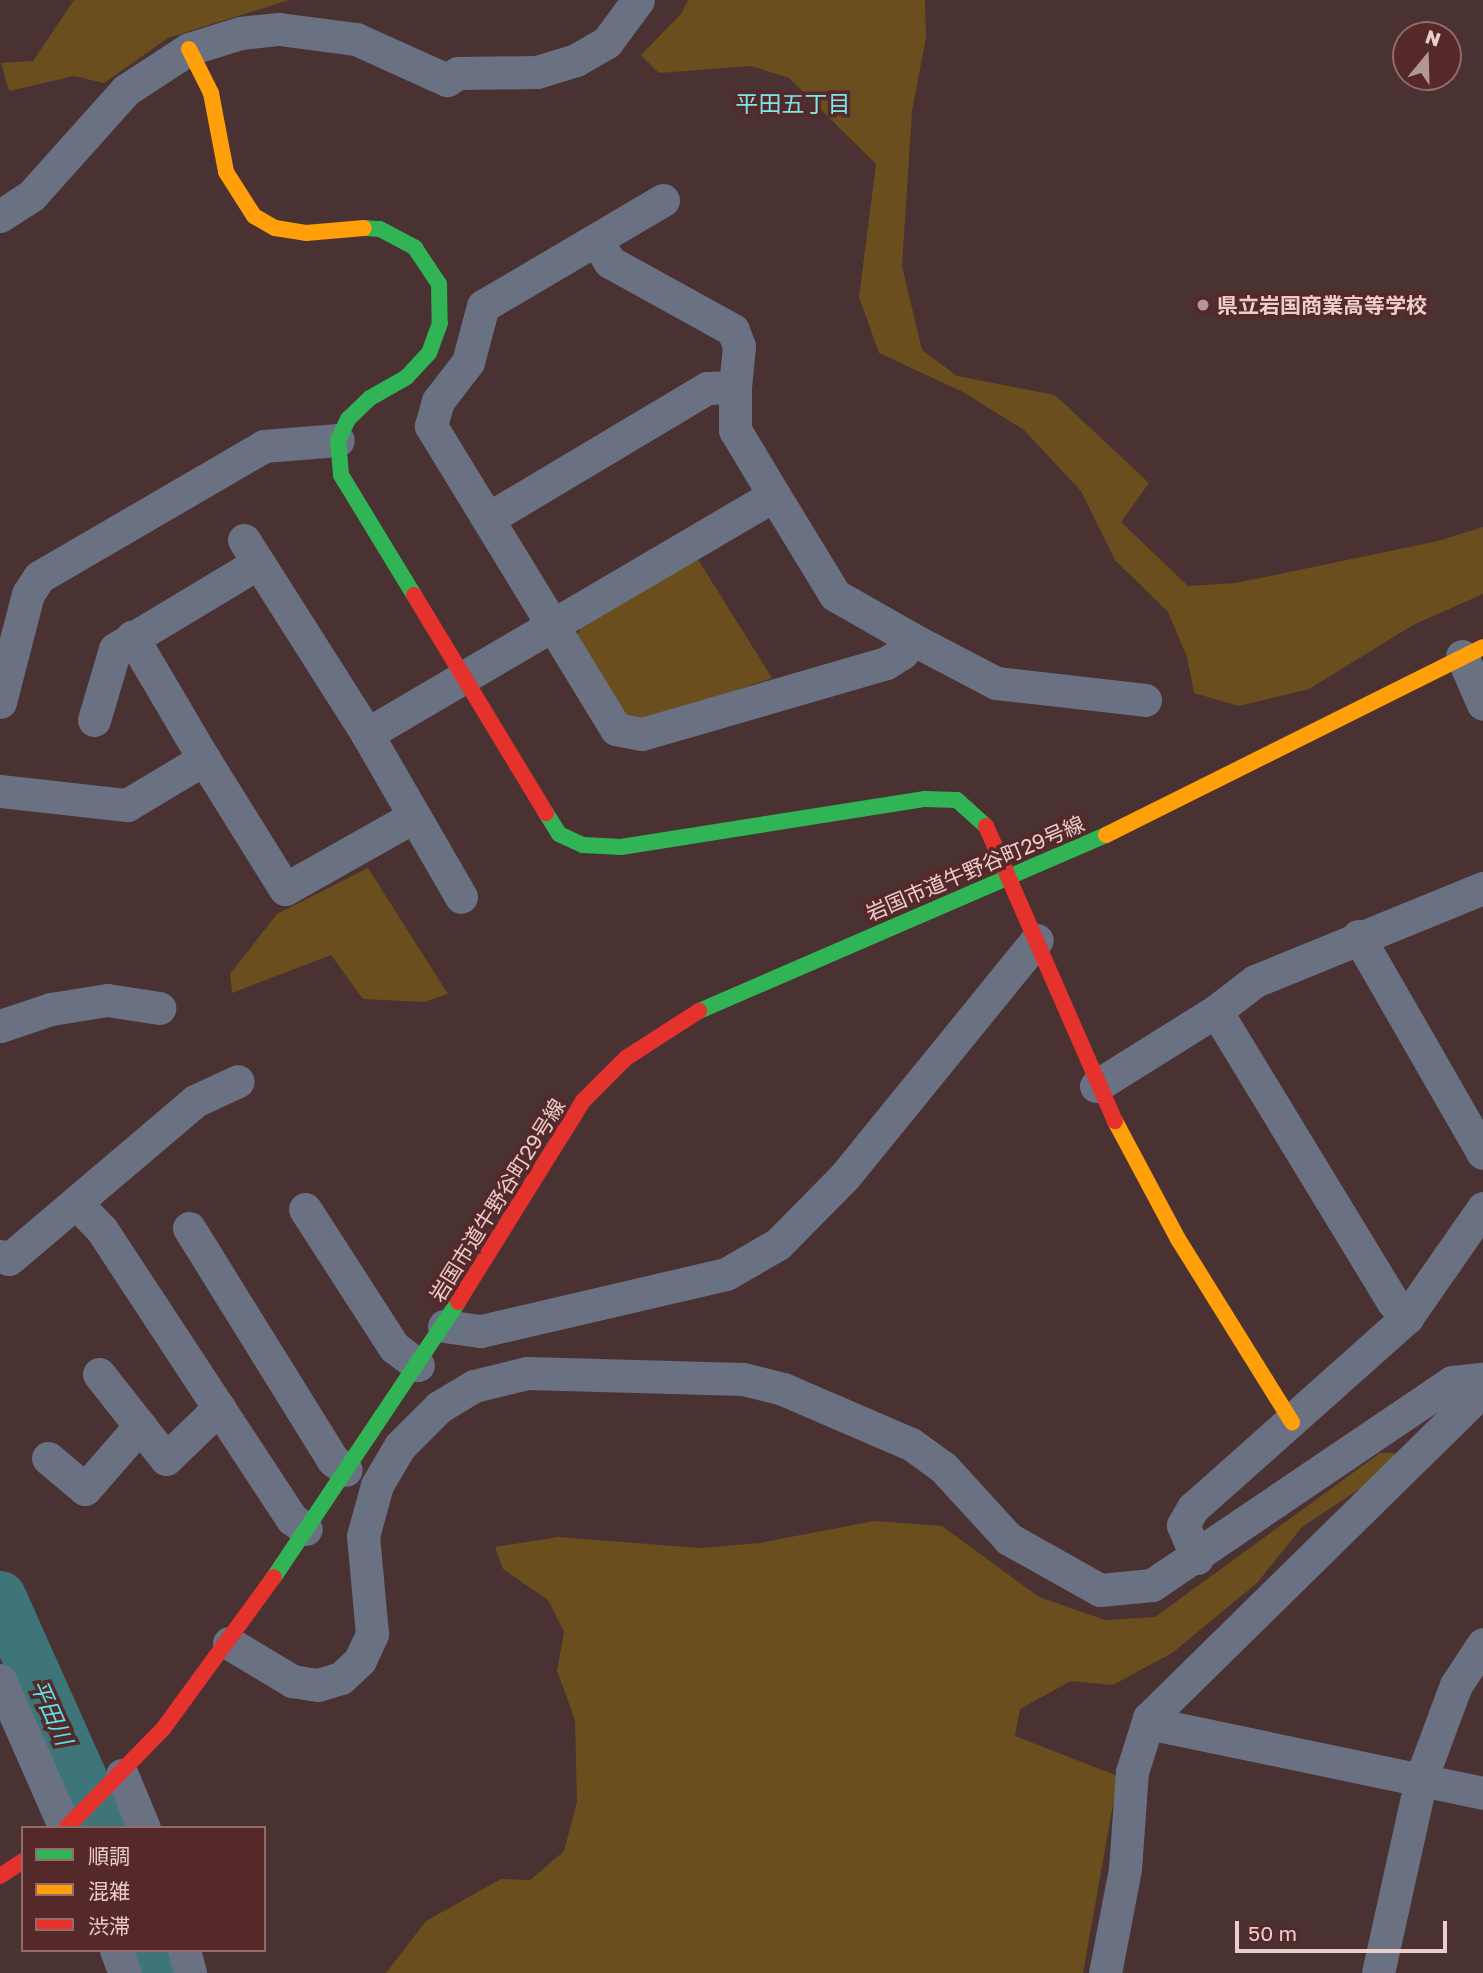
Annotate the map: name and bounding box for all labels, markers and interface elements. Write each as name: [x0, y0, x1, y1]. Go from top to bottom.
north arrow: [1392, 21, 1462, 91]
text: N: [1423, 24, 1444, 51]
district label: 平田五丁目: [736, 89, 850, 117]
place label: 県立岩国商業高等学校: [1217, 292, 1427, 318]
marker: 県立岩国商業高等学校: [1195, 297, 1211, 313]
street label: 岩国市道牛野谷町29号線: [862, 811, 1088, 925]
street label: 岩国市道牛野谷町29号線: [424, 1094, 570, 1306]
water label: 平田川: [25, 1675, 79, 1749]
legend: [21, 1826, 266, 1952]
text: 順調: [88, 1843, 130, 1869]
text: 混雑: [88, 1878, 130, 1904]
scale bar: [1238, 1906, 1450, 1950]
text: 渋滞: [88, 1913, 130, 1939]
text: 50 m: [1248, 1920, 1297, 1946]

